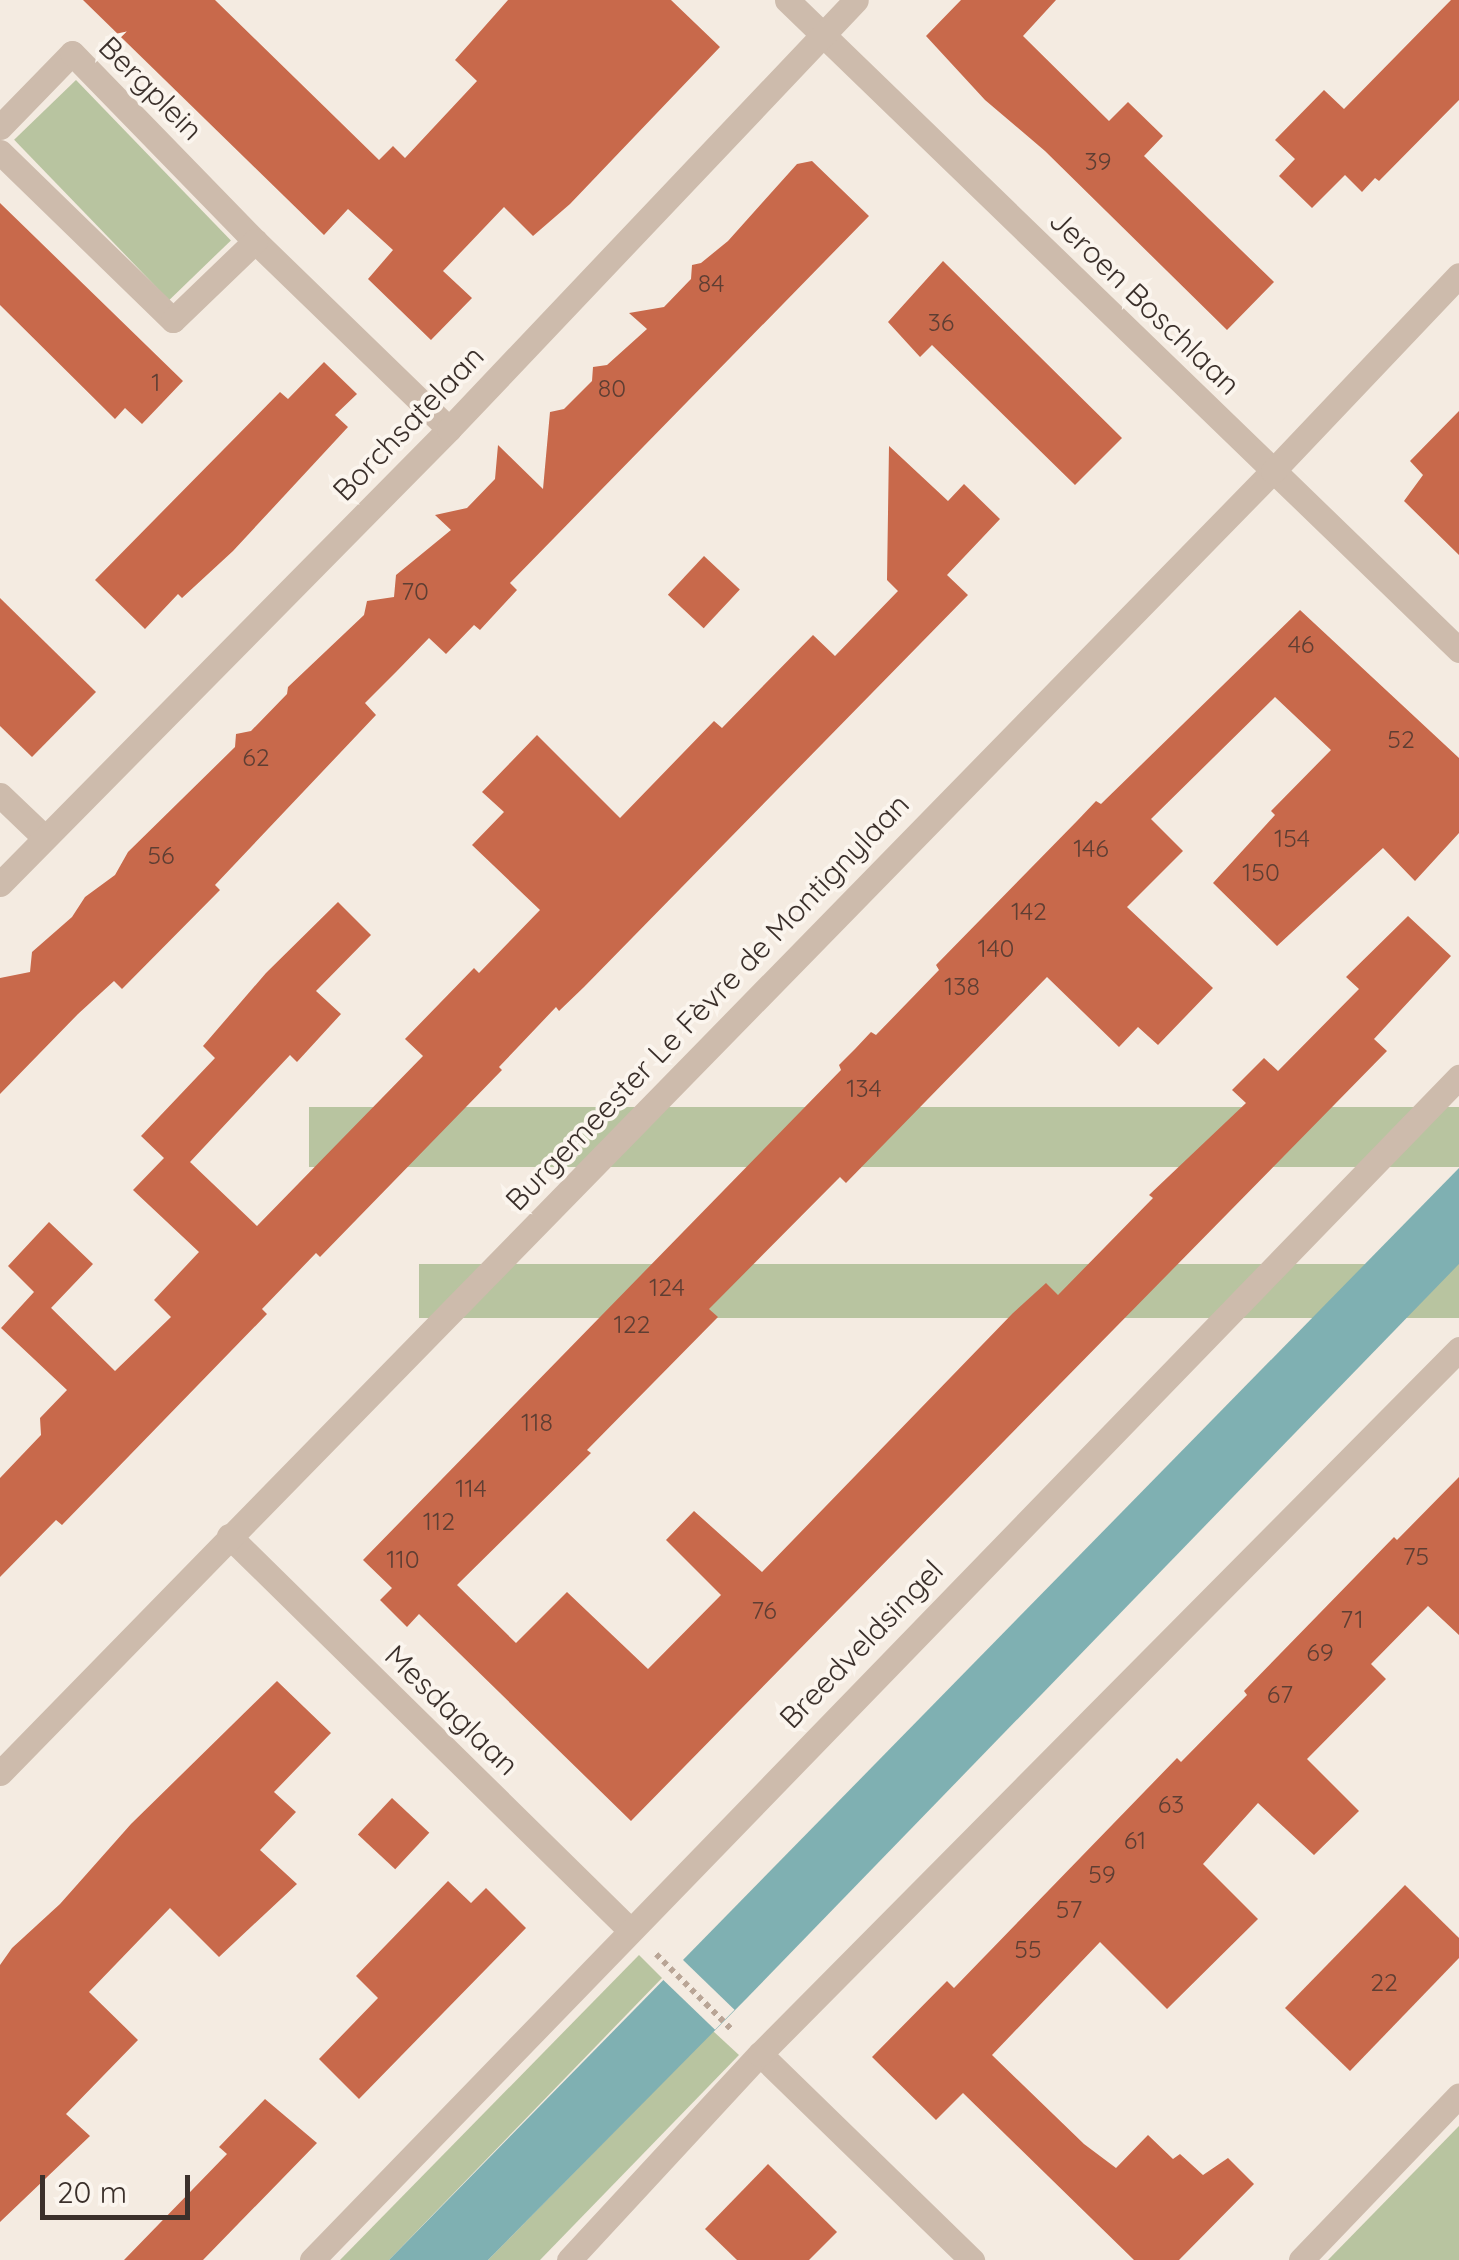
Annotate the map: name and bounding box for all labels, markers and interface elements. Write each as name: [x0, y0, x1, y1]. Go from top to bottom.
street label: Bergplein: [92, 29, 210, 147]
house number: 39: [1084, 146, 1112, 176]
street label: Jeroen Boschlaan: [1042, 202, 1248, 402]
house number: 84: [698, 268, 724, 298]
house number: 36: [928, 307, 954, 337]
street label: Borchsatelaan: [325, 338, 491, 508]
house number: 1: [151, 367, 161, 397]
house number: 80: [598, 373, 626, 403]
house number: 70: [401, 576, 429, 606]
house number: 46: [1288, 629, 1314, 659]
house number: 52: [1387, 724, 1415, 754]
house number: 62: [242, 742, 270, 772]
street label: Burgemeester Le Fèvre de Montignylaan: [498, 786, 916, 1218]
house number: 154: [1274, 823, 1310, 853]
house number: 146: [1073, 833, 1109, 863]
house number: 56: [147, 840, 175, 870]
house number: 150: [1242, 857, 1280, 887]
house number: 142: [1011, 896, 1047, 926]
house number: 140: [978, 933, 1014, 963]
house number: 138: [944, 971, 980, 1001]
house number: 134: [846, 1073, 882, 1103]
house number: 124: [649, 1272, 685, 1302]
house number: 122: [614, 1309, 650, 1339]
house number: 118: [521, 1407, 553, 1437]
house number: 114: [455, 1473, 487, 1503]
house number: 112: [423, 1506, 455, 1536]
house number: 75: [1403, 1541, 1429, 1571]
house number: 110: [386, 1544, 420, 1574]
street label: Breedveldsingel: [772, 1552, 950, 1736]
house number: 76: [751, 1595, 777, 1625]
house number: 71: [1340, 1604, 1364, 1634]
street label: Mesdaglaan: [378, 1637, 526, 1783]
house number: 69: [1306, 1637, 1334, 1667]
house number: 67: [1267, 1679, 1293, 1709]
house number: 63: [1158, 1789, 1184, 1819]
house number: 61: [1124, 1825, 1146, 1855]
house number: 59: [1088, 1859, 1116, 1889]
house number: 57: [1056, 1894, 1082, 1924]
house number: 55: [1014, 1934, 1042, 1964]
house number: 22: [1370, 1967, 1398, 1997]
scale bar: [45, 2155, 195, 2217]
text: 20 m: [57, 2173, 127, 2211]

